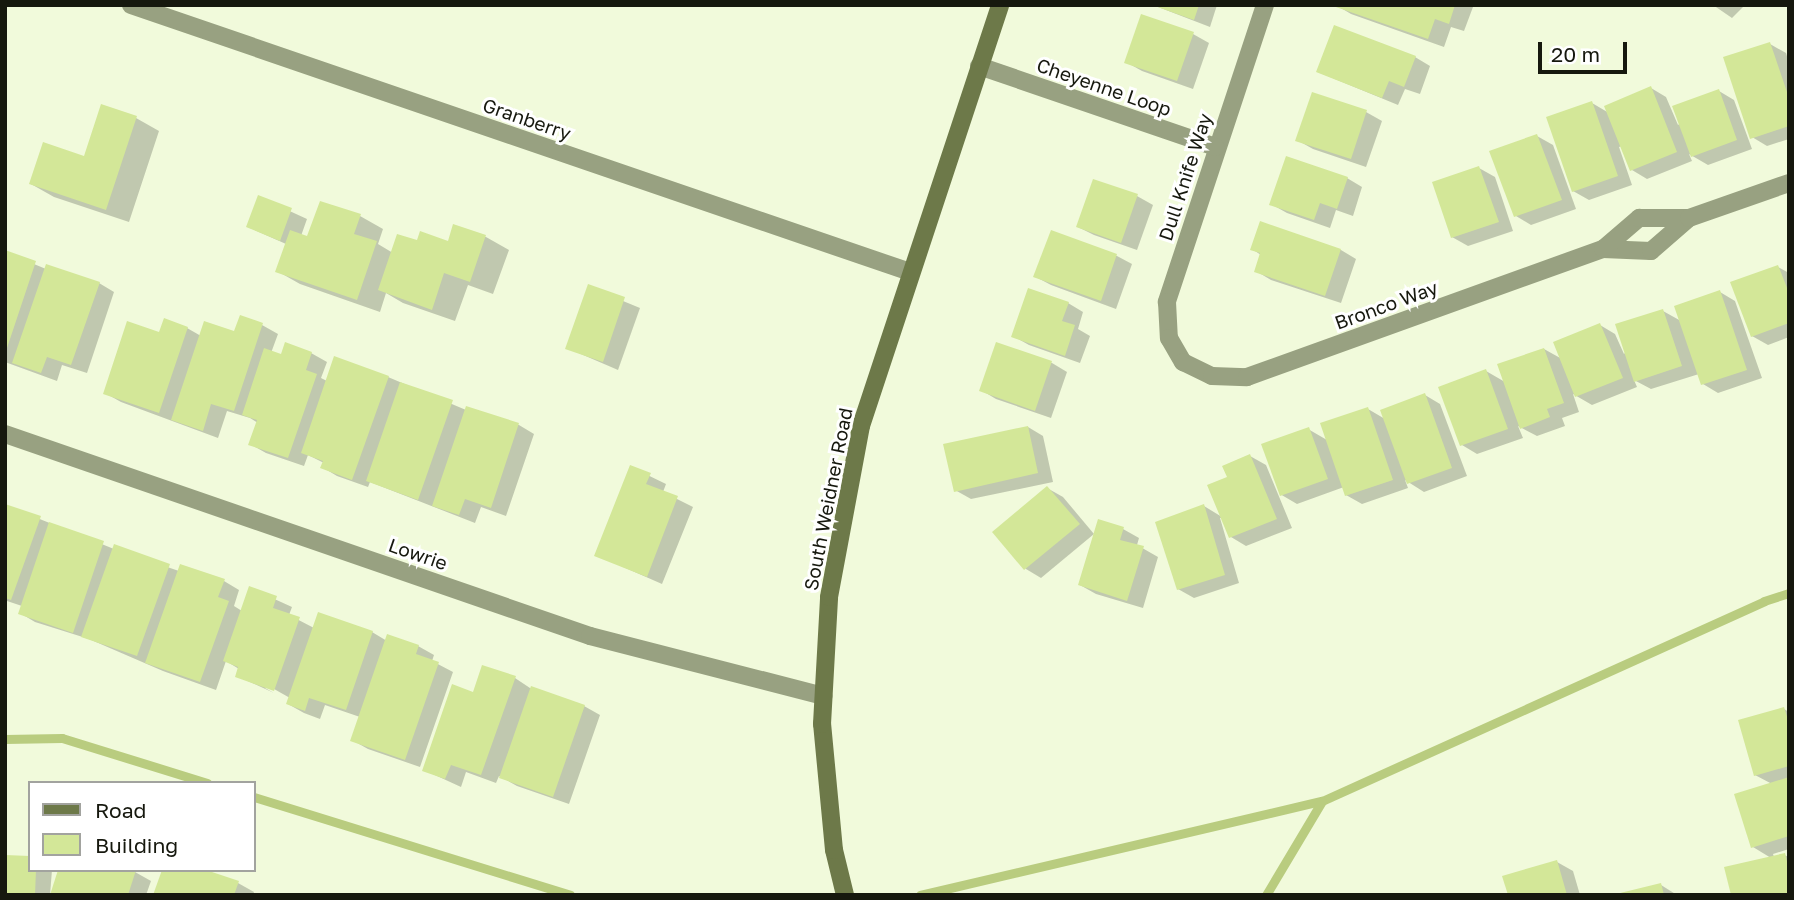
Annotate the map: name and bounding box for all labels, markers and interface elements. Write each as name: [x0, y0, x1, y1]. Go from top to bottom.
scale bar: [1542, 28, 1631, 72]
text: 20 m: [1551, 41, 1600, 67]
street label: Cheyenne Loop: [1034, 53, 1174, 121]
street label: Granberry: [480, 93, 574, 145]
street label: Dull Knife Way: [1154, 110, 1216, 244]
street label: Bronco Way: [1331, 276, 1441, 334]
street label: South Weidner Road: [799, 406, 857, 592]
street label: Lowrie: [386, 533, 450, 575]
legend: [28, 781, 256, 872]
text: Road: [95, 797, 146, 823]
text: Building: [95, 832, 178, 858]

